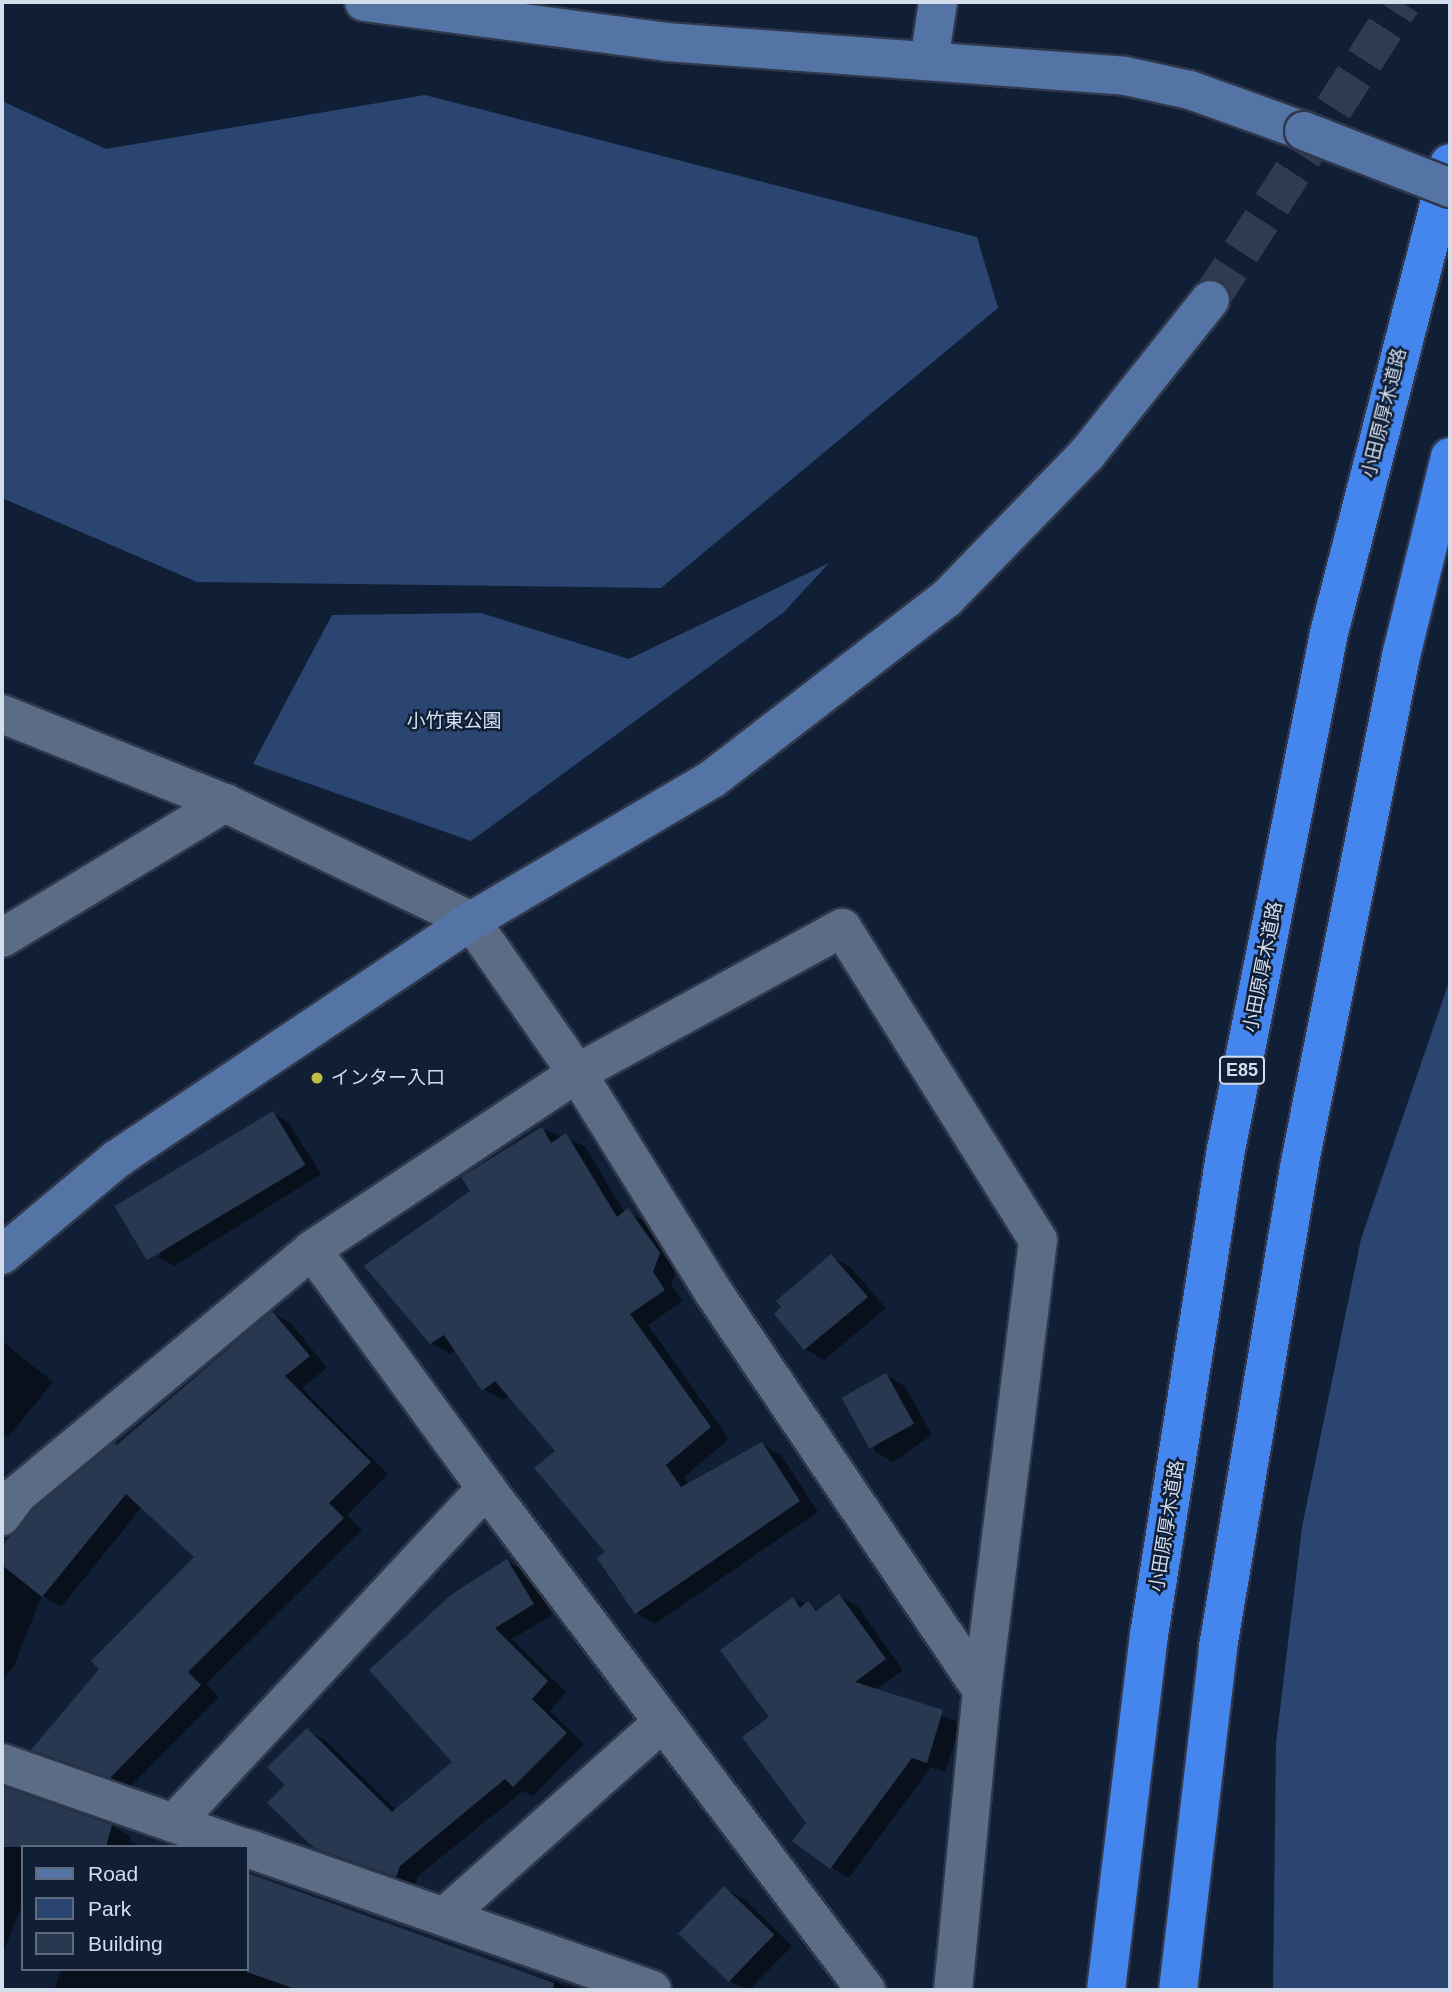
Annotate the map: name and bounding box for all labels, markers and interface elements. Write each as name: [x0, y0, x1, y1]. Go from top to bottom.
street label: 小田原厚木道路: [1357, 346, 1411, 480]
park label: 小竹東公園: [407, 710, 501, 732]
street label: 小田原厚木道路: [1239, 900, 1287, 1034]
road number: E85: [1218, 1056, 1266, 1084]
place label: インター入口: [331, 1067, 445, 1089]
marker: インター入口: [309, 1070, 325, 1086]
street label: 小田原厚木道路: [1145, 1459, 1189, 1593]
legend: [21, 1845, 248, 1971]
text: Road: [88, 1862, 138, 1885]
text: Park: [88, 1897, 131, 1920]
text: Building: [88, 1932, 163, 1955]

